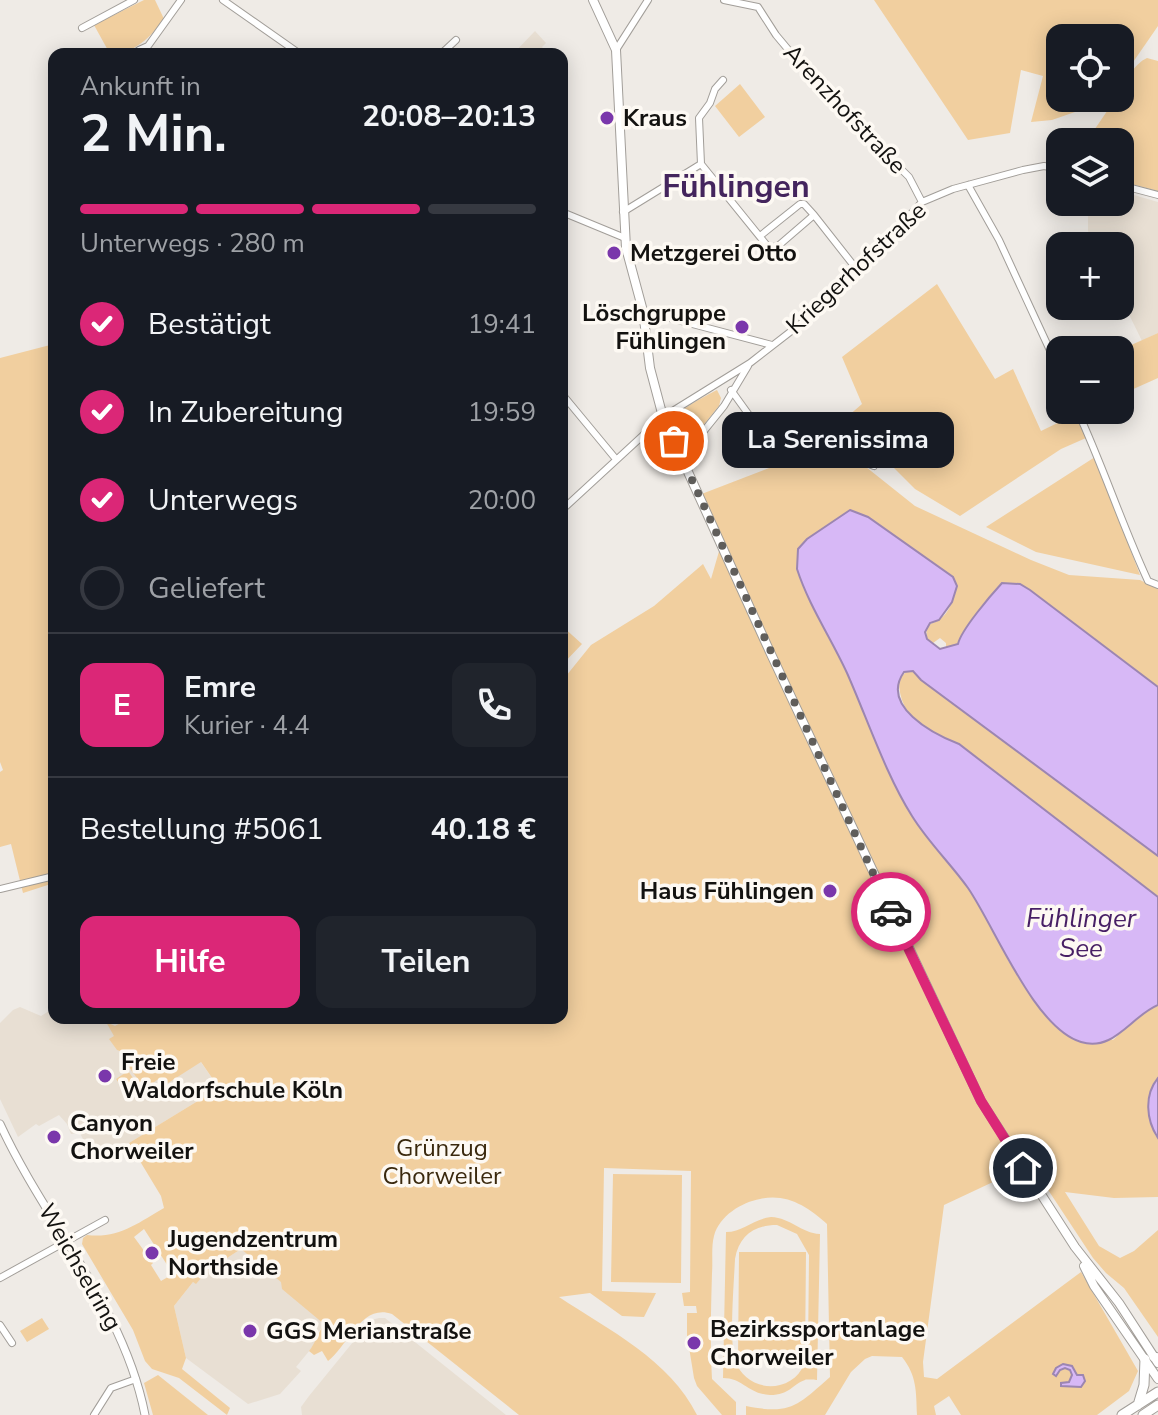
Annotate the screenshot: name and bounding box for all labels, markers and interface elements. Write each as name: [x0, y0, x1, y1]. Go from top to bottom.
map controls: [1046, 24, 1134, 424]
button: locate: [1046, 24, 1134, 112]
street label: Arenzhofstraße: [776, 37, 914, 181]
text: Ankunft in: [80, 69, 201, 104]
text: 20:08–20:13: [362, 96, 536, 137]
text: 2 Min.: [80, 98, 227, 169]
place label: Kraus: [623, 102, 687, 134]
marker: Kraus: [598, 109, 616, 127]
button: layers: [1046, 128, 1134, 216]
district label: Fühlingen: [662, 165, 810, 208]
street label: Kriegerhofstraße: [779, 195, 933, 341]
text: Unterwegs · 280 m: [80, 226, 305, 261]
button: +: [1046, 232, 1134, 320]
place label: Metzgerei Otto: [630, 237, 797, 269]
marker: Metzgerei Otto: [605, 244, 623, 262]
place label: Löschgruppe Fühlingen: [582, 297, 726, 357]
icon: check: [80, 302, 124, 346]
text: Bestätigt: [148, 304, 270, 345]
text: 19:41: [468, 307, 536, 342]
marker: Löschgruppe Fühlingen: [733, 318, 751, 336]
button: −: [1046, 336, 1134, 424]
icon: check: [80, 390, 124, 434]
text: In Zubereitung: [148, 392, 344, 433]
text: 19:59: [468, 395, 536, 430]
pin: [640, 407, 708, 475]
callout: La Serenissima: [722, 413, 954, 469]
icon: bag: [652, 419, 696, 463]
text: La Serenissima: [747, 422, 929, 457]
icon: check: [80, 478, 124, 522]
text: Unterwegs: [148, 480, 298, 521]
text: 20:00: [468, 483, 536, 518]
text: Geliefert: [148, 568, 265, 609]
button: phone: [452, 663, 536, 747]
text: Emre: [184, 667, 256, 708]
text: E: [113, 685, 131, 726]
text: Kurier · 4.4: [184, 708, 309, 743]
text: Bestellung #5061: [80, 809, 324, 850]
text: 40.18 €: [430, 809, 536, 850]
courier: [851, 872, 931, 952]
place label: Haus Fühlingen: [640, 875, 814, 907]
marker: Haus Fühlingen: [821, 882, 839, 900]
icon: car: [869, 890, 913, 934]
water label: Fühlinger See: [1026, 901, 1137, 966]
button: Hilfe: [80, 916, 300, 1008]
button: Teilen: [316, 916, 536, 1008]
place label: Freie Waldorfschule Köln: [121, 1046, 343, 1106]
marker: Freie Waldorfschule Köln: [96, 1067, 114, 1085]
place label: Canyon Chorweiler: [70, 1107, 194, 1167]
marker: Canyon Chorweiler: [45, 1128, 63, 1146]
park label: Grünzug Chorweiler: [382, 1132, 502, 1192]
pin: [989, 1134, 1057, 1202]
icon: home: [1001, 1146, 1045, 1190]
street label: Weichselring: [31, 1198, 129, 1336]
place label: Jugendzentrum Northside: [167, 1223, 338, 1283]
marker: Jugendzentrum Northside: [143, 1244, 161, 1262]
place label: Bezirkssportanlage Chorweiler: [710, 1313, 925, 1373]
place label: GGS Merianstraße: [266, 1315, 471, 1347]
marker: GGS Merianstraße: [241, 1322, 259, 1340]
marker: Bezirkssportanlage Chorweiler: [685, 1334, 703, 1352]

